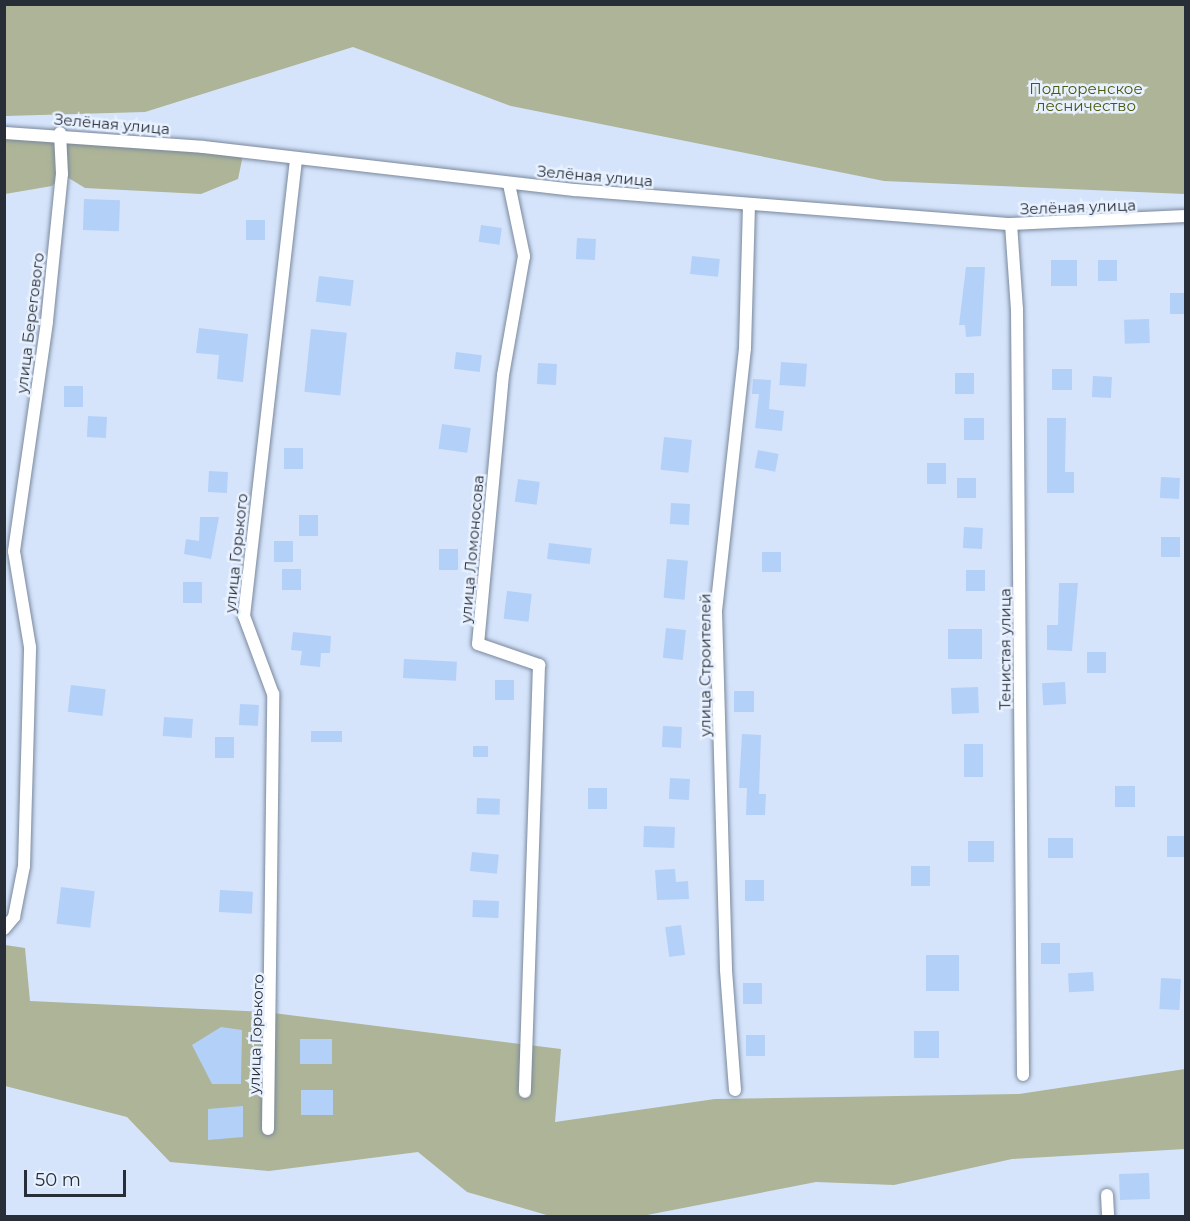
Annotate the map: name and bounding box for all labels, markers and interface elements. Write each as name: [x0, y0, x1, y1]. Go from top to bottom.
park label: Подгоренское лесничество: [1029, 79, 1143, 114]
street label: Зелёная улица: [53, 110, 171, 138]
street label: Зелёная улица: [536, 162, 654, 190]
street label: Зелёная улица: [1020, 196, 1136, 218]
street label: улица Берегового: [12, 252, 48, 394]
street label: улица Ломоносова: [457, 474, 487, 624]
street label: улица Горького: [221, 492, 251, 614]
street label: Тенистая улица: [996, 588, 1014, 710]
street label: улица Строителей: [696, 593, 714, 737]
street label: улица Горького: [245, 974, 267, 1094]
scale bar: [27, 1158, 129, 1196]
text: 50 m: [35, 1169, 81, 1191]

